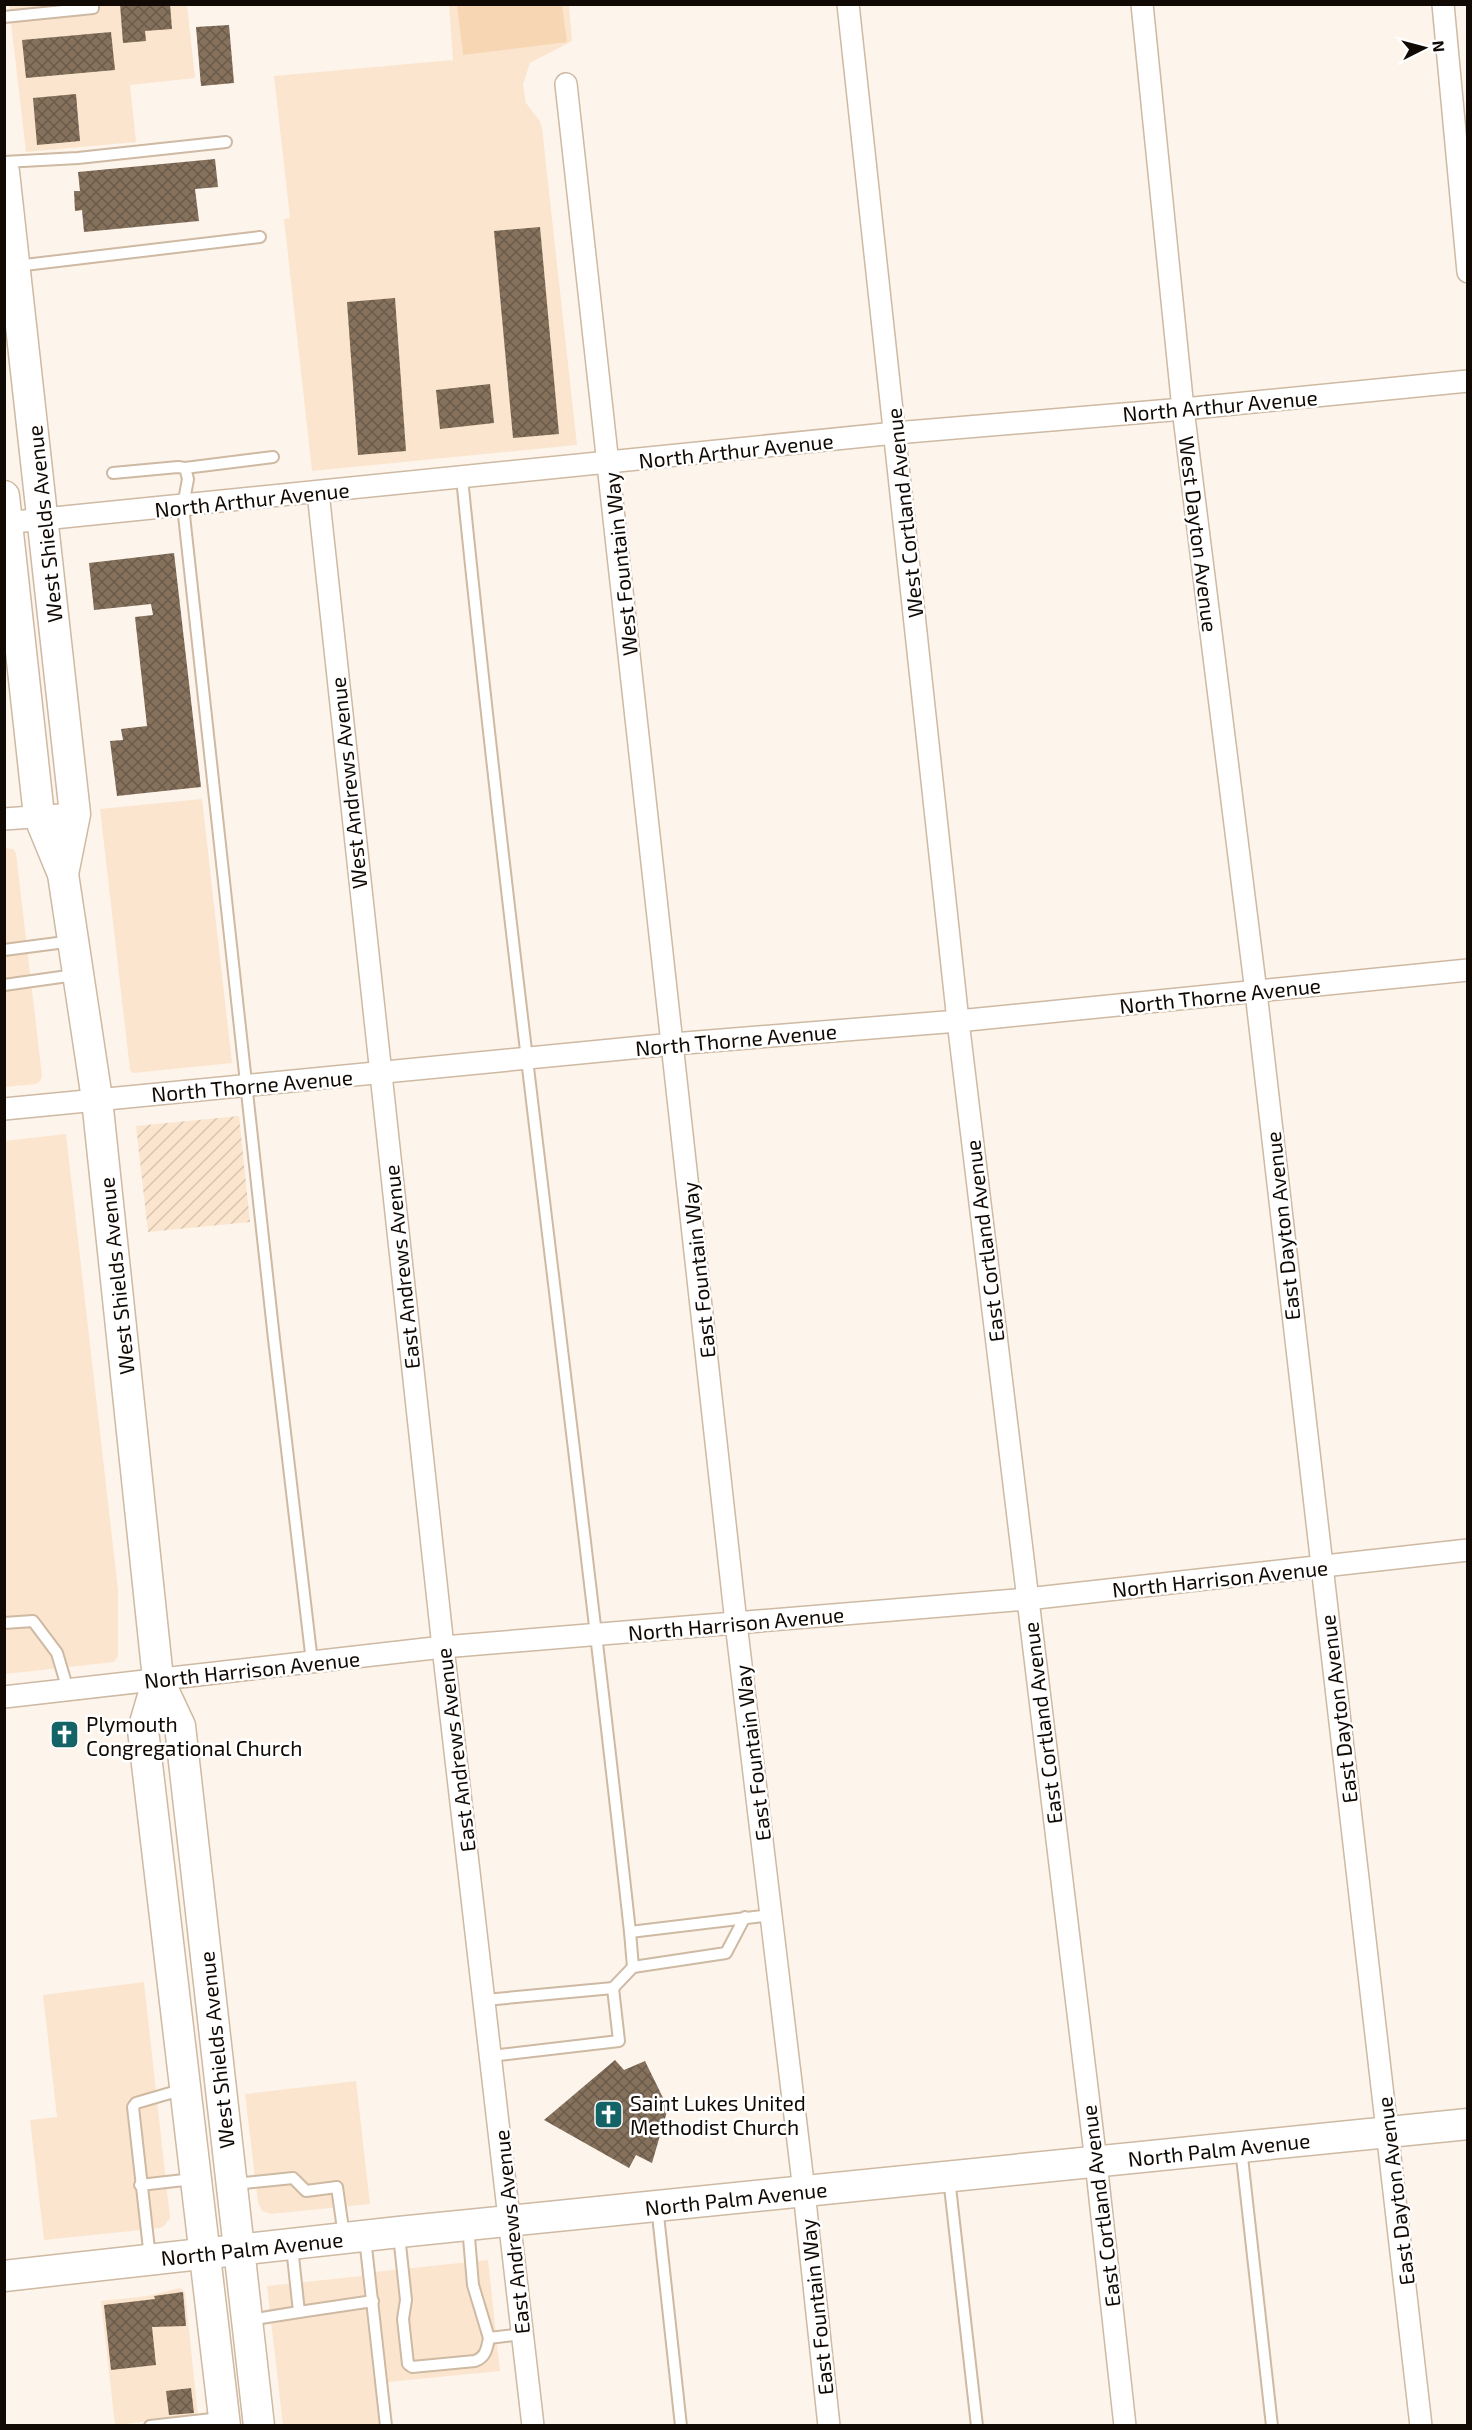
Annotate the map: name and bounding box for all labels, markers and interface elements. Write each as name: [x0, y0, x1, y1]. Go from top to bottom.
north arrow: [1394, 18, 1454, 78]
text: N: [1429, 40, 1449, 53]
street label: North Arthur Avenue: [1121, 384, 1319, 426]
street label: West Cortland Avenue: [881, 407, 927, 619]
street label: West Shields Avenue: [21, 424, 67, 624]
street label: North Arthur Avenue: [637, 427, 835, 473]
street label: West Dayton Avenue: [1175, 435, 1223, 633]
street label: West Fountain Way: [598, 471, 642, 657]
street label: North Arthur Avenue: [153, 476, 351, 522]
street label: West Andrews Avenue: [324, 676, 372, 890]
street label: North Thorne Avenue: [1118, 972, 1322, 1018]
street label: North Thorne Avenue: [634, 1018, 838, 1060]
street label: North Thorne Avenue: [150, 1064, 354, 1106]
street label: East Dayton Avenue: [1260, 1130, 1304, 1322]
street label: East Cortland Avenue: [959, 1138, 1009, 1344]
street label: East Andrews Avenue: [378, 1164, 424, 1370]
street label: West Shields Avenue: [93, 1176, 139, 1376]
street label: East Fountain Way: [676, 1180, 720, 1360]
street label: North Harrison Avenue: [1111, 1554, 1329, 1602]
street label: North Harrison Avenue: [627, 1601, 845, 1645]
street label: East Dayton Avenue: [1314, 1613, 1362, 1805]
street label: East Cortland Avenue: [1017, 1620, 1067, 1826]
street label: North Harrison Avenue: [143, 1645, 361, 1693]
street label: East Andrews Avenue: [430, 1647, 480, 1853]
street label: East Fountain Way: [729, 1663, 775, 1843]
place label: Plymouth Congregational Church: [86, 1711, 302, 1760]
church icon: Plymouth Congregational Church: [49, 1719, 81, 1751]
street label: West Shields Avenue: [193, 1950, 239, 2150]
place label: Saint Lukes United Methodist Church: [630, 2090, 806, 2139]
street label: East Dayton Avenue: [1371, 2095, 1419, 2287]
church icon: Saint Lukes United Methodist Church: [593, 2098, 625, 2130]
street label: East Cortland Avenue: [1075, 2103, 1125, 2309]
street label: North Palm Avenue: [1127, 2127, 1311, 2171]
street label: East Andrews Avenue: [488, 2129, 534, 2335]
street label: North Palm Avenue: [644, 2176, 828, 2220]
street label: East Fountain Way: [794, 2217, 838, 2397]
street label: North Palm Avenue: [160, 2226, 344, 2270]

